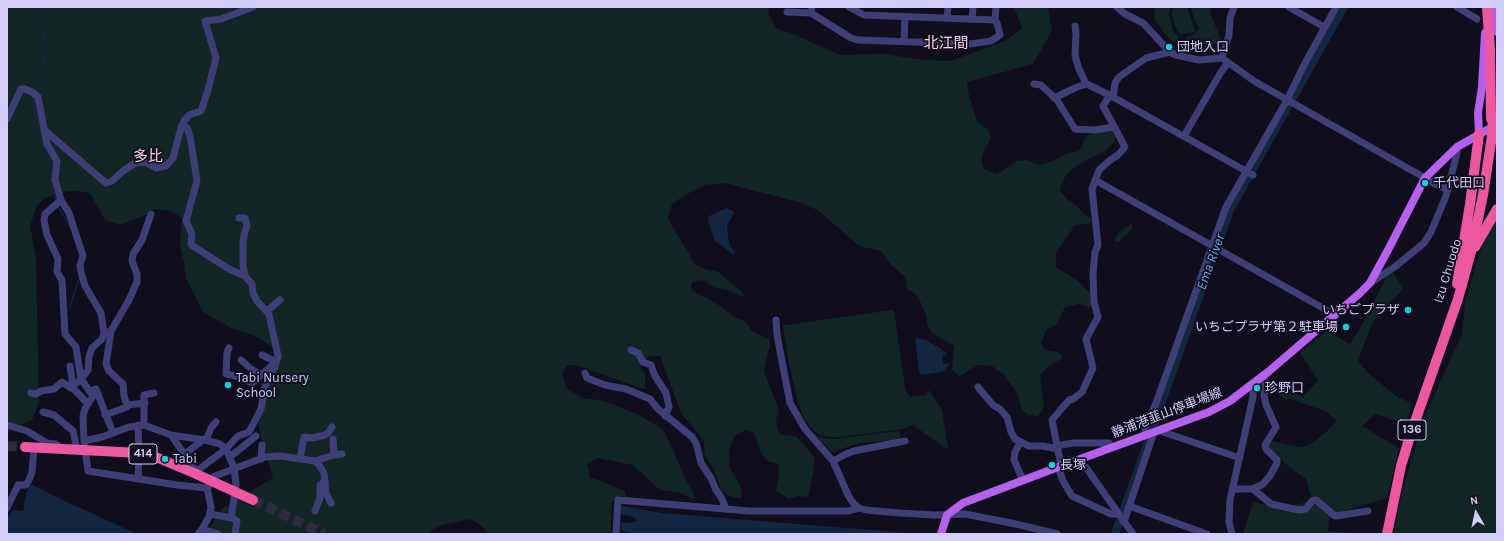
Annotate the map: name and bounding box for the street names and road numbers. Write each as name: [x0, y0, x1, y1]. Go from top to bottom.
street label: Izu Chuodo: [1431, 237, 1465, 305]
street label: 静浦港韮山停車場線: [1110, 385, 1224, 441]
road number: 136: [1398, 420, 1426, 440]
road number: 414: [129, 444, 157, 464]

